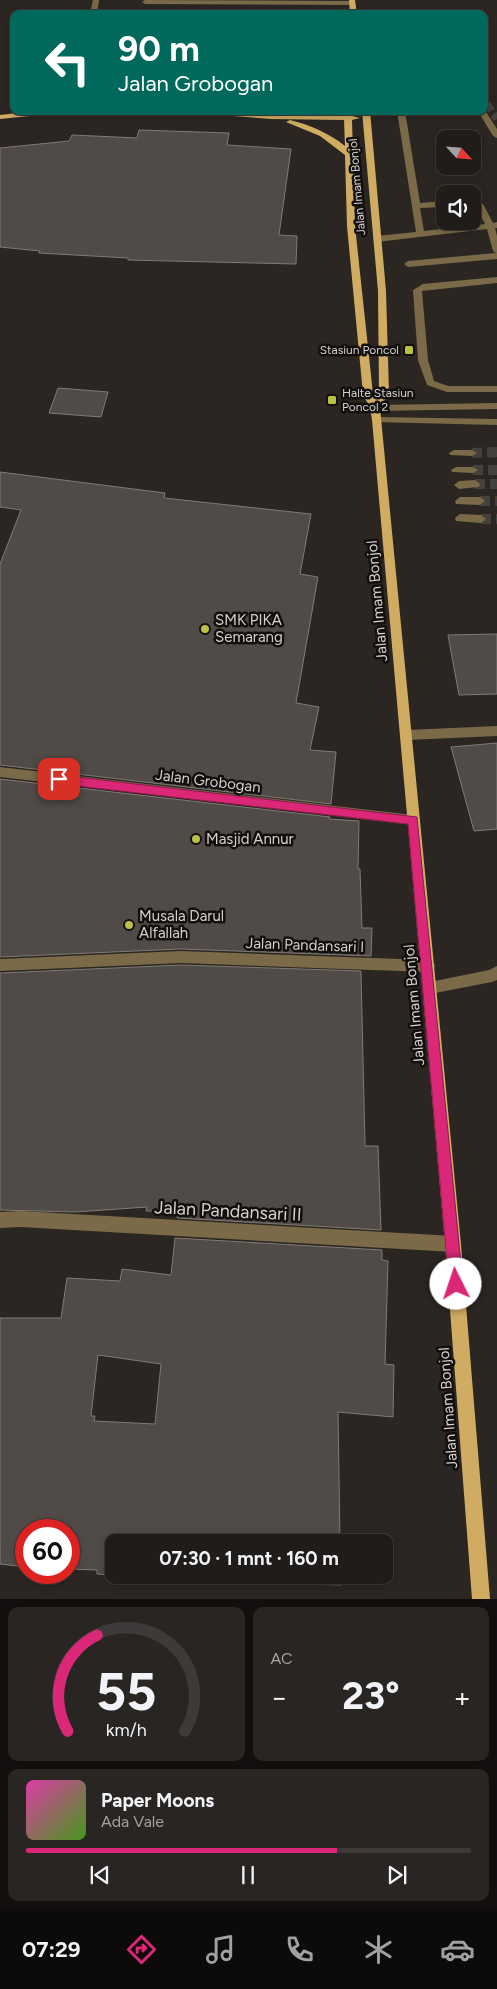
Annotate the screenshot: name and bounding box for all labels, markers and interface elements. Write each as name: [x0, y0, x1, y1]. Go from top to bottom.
text: 90 m: [118, 28, 200, 70]
icon: left: [35, 30, 100, 95]
text: Jalan Grobogan: [118, 70, 273, 97]
north arrow: [436, 130, 481, 175]
map controls: [436, 130, 481, 230]
street label: Jalan Imam Bonjol: [346, 138, 368, 236]
button: sound: [436, 185, 481, 230]
place label: Stasiun Poncol: [320, 343, 399, 357]
marker: Stasiun Poncol: [403, 344, 415, 356]
place label: Halte Stasiun Poncol 2: [342, 386, 414, 414]
marker: Halte Stasiun Poncol 2: [326, 394, 338, 406]
street label: Jalan Imam Bonjol: [363, 540, 391, 662]
place label: SMK PIKA Semarang: [215, 611, 283, 646]
marker: SMK PIKA Semarang: [199, 623, 211, 635]
pin: [38, 758, 80, 800]
icon: arrive: [45, 765, 73, 793]
street label: Jalan Grobogan: [154, 766, 262, 796]
place label: Masjid Annur: [206, 830, 294, 848]
marker: Masjid Annur: [190, 833, 202, 845]
place label: Musala Darul Alfallah: [139, 907, 224, 942]
marker: Musala Darul Alfallah: [123, 919, 135, 931]
street label: Jalan Pandansari I: [245, 934, 365, 956]
street label: Jalan Imam Bonjol: [400, 944, 428, 1066]
street label: Jalan Pandansari II: [154, 1196, 302, 1226]
position arrow: [429, 1257, 481, 1309]
street label: Jalan Imam Bonjol: [435, 1347, 461, 1469]
speed limit sign: 60: [15, 1519, 80, 1584]
text: 07:30 · 1 mnt · 160 m: [159, 1547, 339, 1570]
text: AC: [271, 1649, 293, 1668]
text: 55: [96, 1661, 156, 1723]
text: 23°: [342, 1673, 400, 1719]
text: −: [271, 1680, 288, 1714]
text: +: [454, 1680, 471, 1714]
text: km/h: [106, 1719, 147, 1740]
text: Paper Moons: [101, 1789, 214, 1812]
text: Ada Vale: [101, 1812, 164, 1831]
icon: previous: [86, 1861, 114, 1889]
icon: pause: [234, 1861, 262, 1889]
icon: next: [383, 1861, 411, 1889]
icon: directions: [124, 1932, 159, 1967]
icon: music: [203, 1932, 238, 1967]
icon: phone: [282, 1932, 317, 1967]
icon: climate: [361, 1932, 396, 1967]
icon: car: [440, 1932, 475, 1967]
text: 07:29: [22, 1936, 81, 1963]

